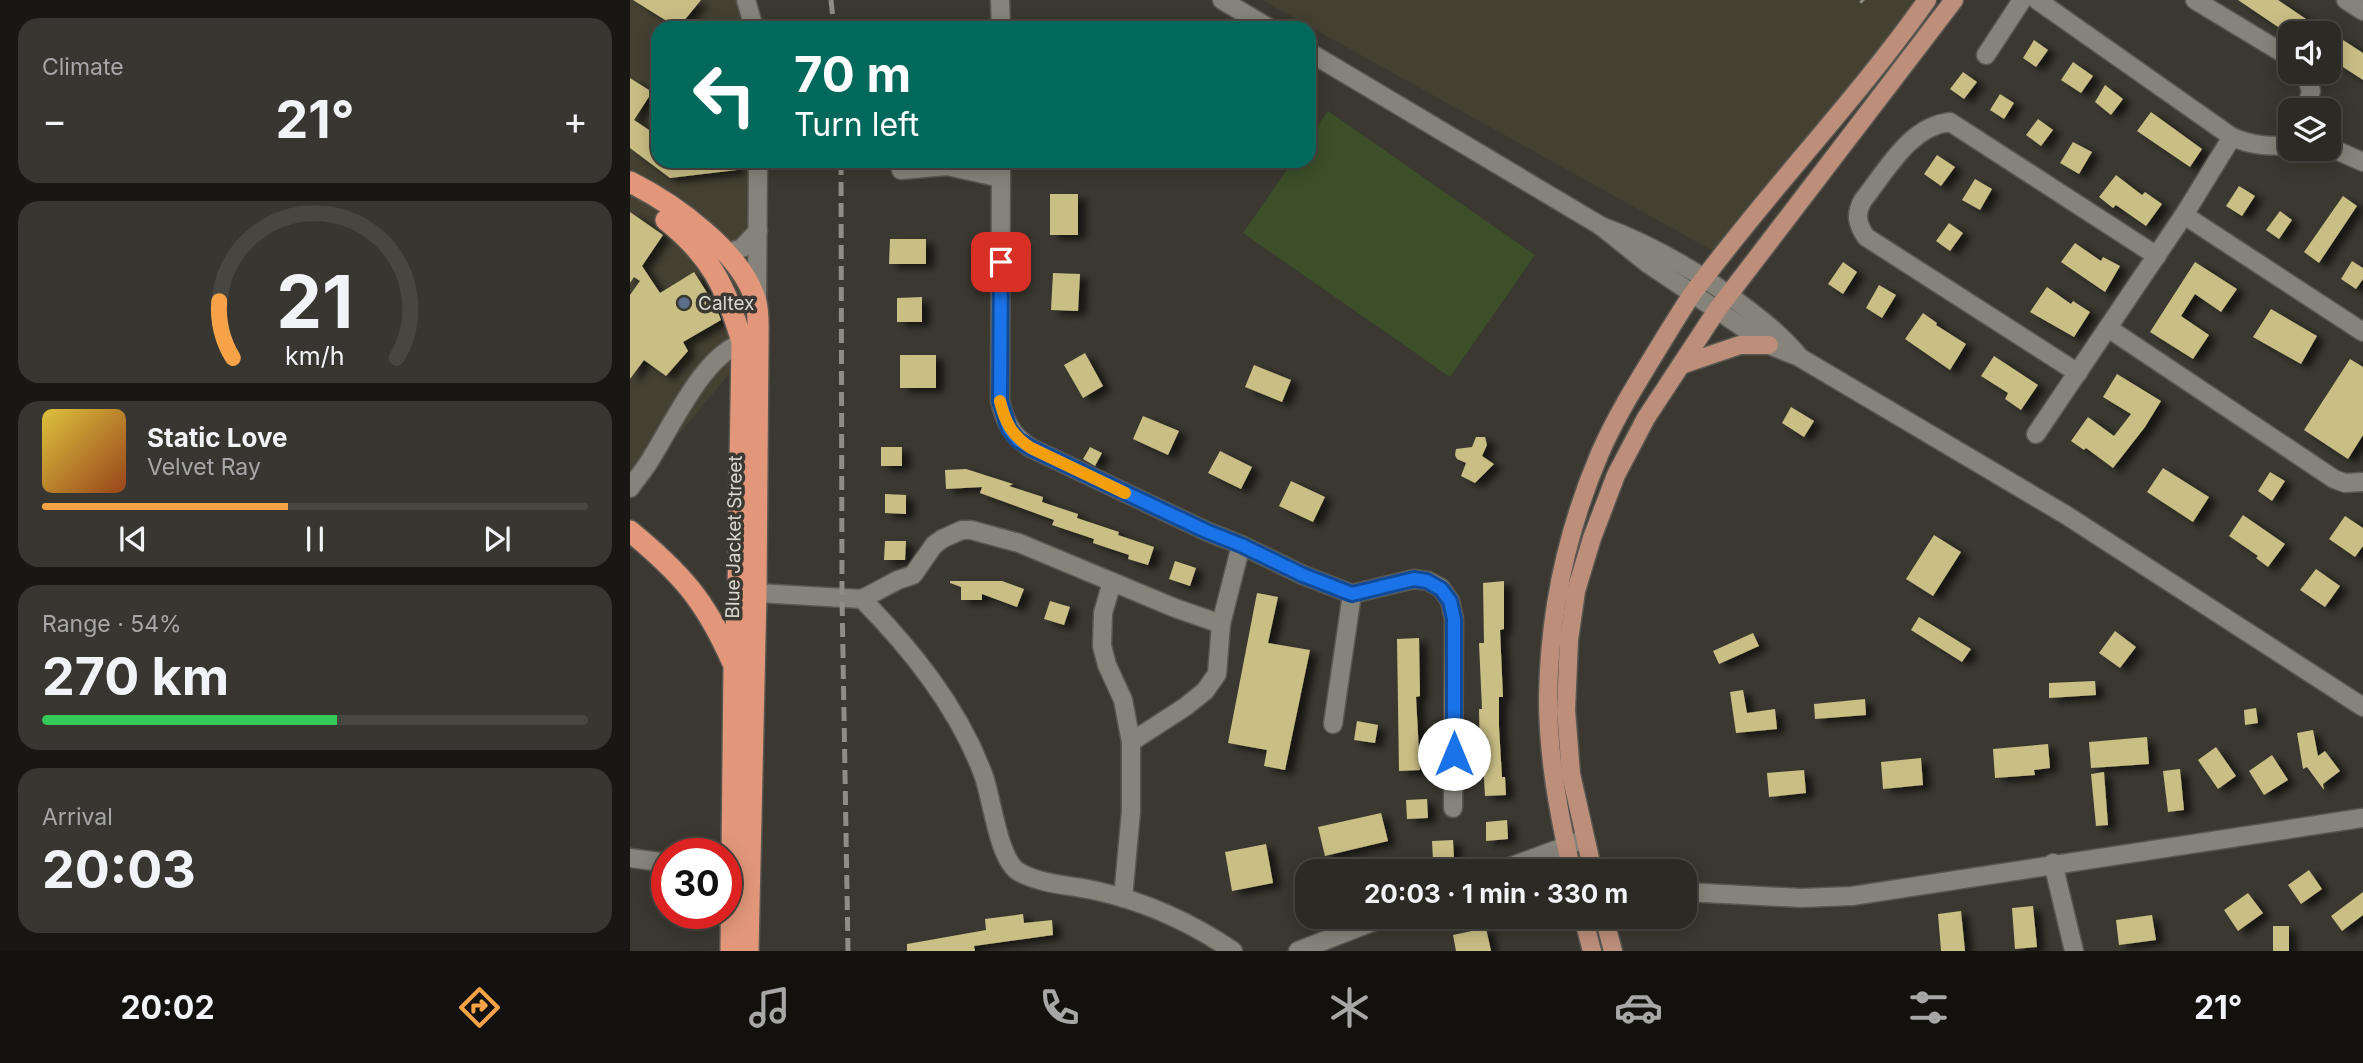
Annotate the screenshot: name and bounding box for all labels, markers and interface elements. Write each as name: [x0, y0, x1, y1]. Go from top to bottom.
map controls: [2278, 21, 2341, 161]
button: sound: [2278, 21, 2341, 84]
text: 70 m: [794, 45, 911, 104]
icon: left: [679, 49, 770, 140]
text: Climate: [42, 53, 124, 81]
text: 21°: [275, 88, 355, 151]
text: −: [42, 97, 67, 143]
text: +: [563, 97, 588, 143]
button: layers: [2278, 98, 2341, 161]
text: Turn left: [794, 105, 919, 144]
pin: [971, 232, 1031, 292]
icon: arrive: [982, 243, 1020, 281]
text: 21: [276, 258, 354, 347]
place label: Caltex: [698, 292, 754, 315]
marker: Caltex: [676, 295, 692, 311]
text: km/h: [285, 341, 345, 371]
text: Static Love: [147, 422, 288, 453]
text: Velvet Ray: [147, 453, 261, 481]
street label: Blue Jacket Street: [721, 455, 747, 619]
icon: previous: [114, 520, 152, 558]
icon: pause: [296, 520, 334, 558]
icon: next: [478, 520, 516, 558]
text: Range · 54%: [42, 610, 182, 638]
text: 270 km: [42, 645, 229, 708]
position arrow: [1417, 717, 1491, 791]
text: Arrival: [42, 803, 113, 831]
text: 20:03: [42, 838, 196, 901]
speed limit sign: 30: [651, 838, 742, 929]
text: 20:03 · 1 min · 330 m: [1364, 878, 1628, 909]
icon: directions: [455, 983, 504, 1032]
icon: music: [745, 983, 794, 1032]
icon: phone: [1035, 983, 1084, 1032]
icon: climate: [1325, 983, 1374, 1032]
icon: car: [1614, 983, 1663, 1032]
icon: filters: [1904, 983, 1953, 1032]
text: 20:02: [120, 988, 215, 1027]
text: 21°: [2194, 988, 2243, 1027]

